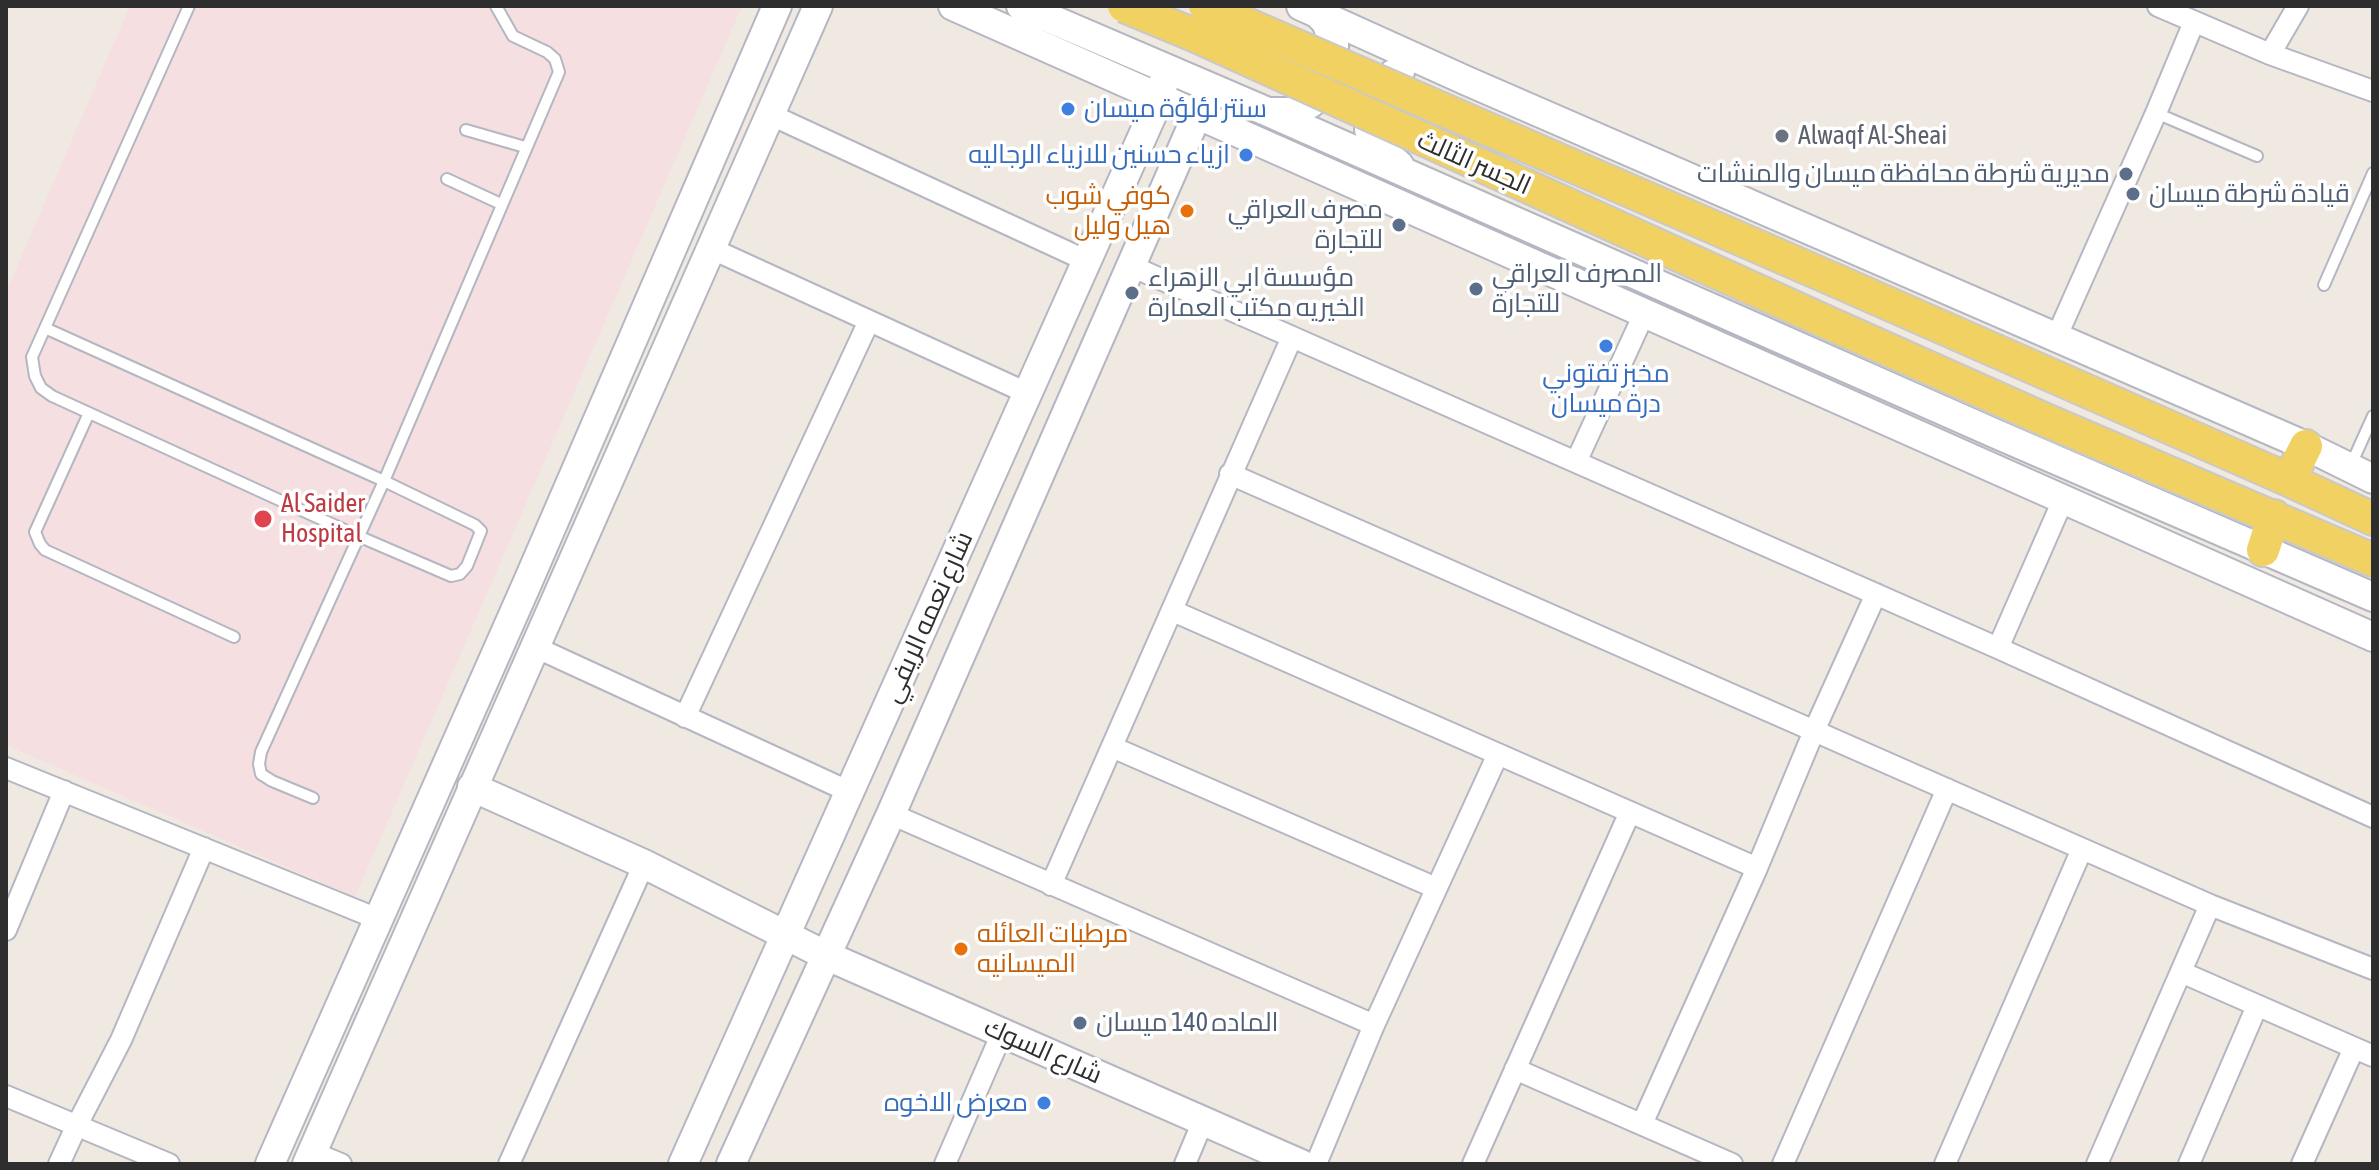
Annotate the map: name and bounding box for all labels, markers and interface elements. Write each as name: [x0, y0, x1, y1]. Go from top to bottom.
place label: سنتر لؤلؤة ميسان: [1084, 93, 1267, 125]
marker: سنتر لؤلؤة ميسان: [1059, 100, 1077, 118]
place label: Alwaqf Al-Sheai: [1798, 120, 1947, 152]
street label: الجسر الثالث: [1412, 124, 1536, 202]
marker: Alwaqf Al-Sheai: [1773, 127, 1791, 145]
place label: ازياء حسنين للازياء الرجاليه: [968, 139, 1230, 171]
marker: ازياء حسنين للازياء الرجاليه: [1237, 146, 1255, 164]
place label: مديرية شرطة محافظة ميسان والمنشات: [1697, 158, 2110, 190]
marker: مديرية شرطة محافظة ميسان والمنشات: [2117, 165, 2135, 183]
place label: قيادة شرطة ميسان: [2149, 178, 2350, 210]
place label: كوفي شوب هيل وليل: [1045, 180, 1171, 242]
marker: قيادة شرطة ميسان: [2124, 185, 2142, 203]
place label: مصرف العراقي للتجارة: [1228, 194, 1383, 256]
marker: كوفي شوب هيل وليل: [1178, 202, 1196, 220]
marker: مصرف العراقي للتجارة: [1390, 216, 1408, 234]
place label: المصرف العراقي للتجارة: [1492, 258, 1662, 320]
place label: مؤسسة ابي الزهراء الخيريه مكتب العمارة: [1148, 262, 1365, 324]
marker: المصرف العراقي للتجارة: [1467, 280, 1485, 298]
marker: مؤسسة ابي الزهراء الخيريه مكتب العمارة: [1123, 284, 1141, 302]
marker: مخبز تفتوني درة ميسان: [1597, 337, 1615, 355]
place label: مخبز تفتوني درة ميسان: [1542, 358, 1670, 420]
place label: ِAl Saider Hospital: [281, 488, 365, 550]
marker: ِAl Saider Hospital: [252, 508, 274, 530]
street label: شارع نعمه الريفي: [876, 527, 980, 707]
place label: مرطبات العائله الميسانيه: [977, 918, 1129, 980]
marker: مرطبات العائله الميسانيه: [952, 940, 970, 958]
place label: الماده 140 ميسان: [1096, 1007, 1279, 1039]
street label: شارع السوك: [979, 1011, 1107, 1091]
marker: الماده 140 ميسان: [1071, 1014, 1089, 1032]
place label: معرض الاخوه: [884, 1087, 1028, 1119]
marker: معرض الاخوه: [1035, 1094, 1053, 1112]

